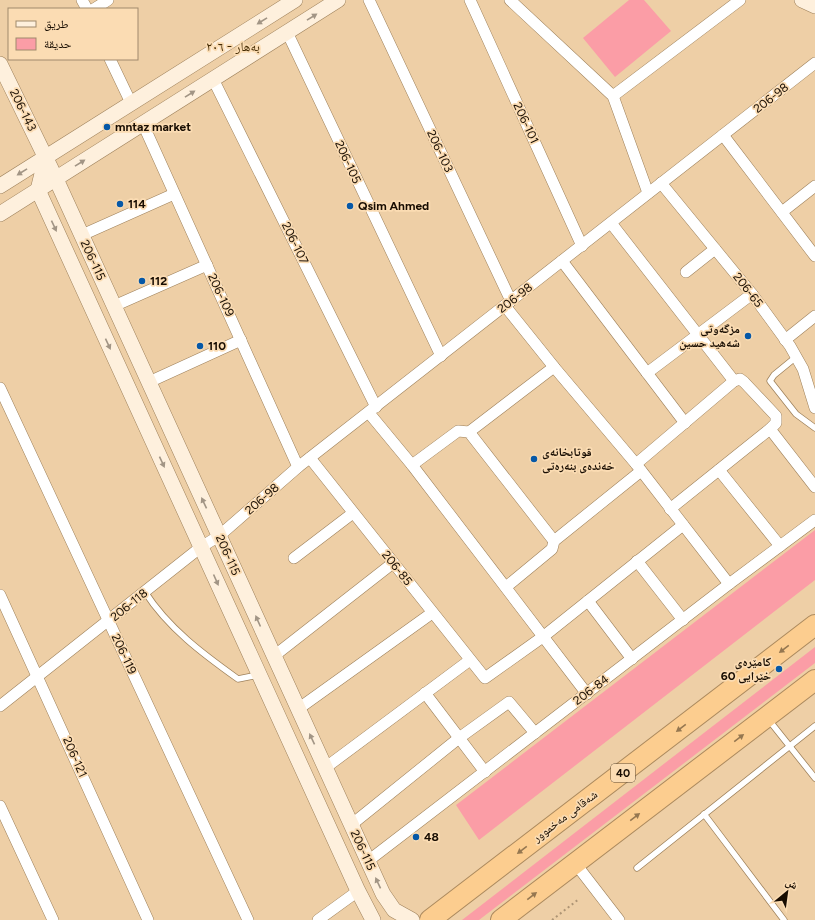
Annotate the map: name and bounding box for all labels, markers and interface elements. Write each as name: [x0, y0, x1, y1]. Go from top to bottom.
legend: [8, 8, 138, 60]
one-way arrow: [306, 13, 318, 20]
text: طريق: [44, 17, 69, 31]
one-way arrow: [257, 17, 267, 25]
text: حديقة: [44, 37, 72, 51]
district label: بەهار - ٢٠٦: [206, 39, 260, 55]
street label: 206-98: [751, 80, 791, 116]
street label: 206-143: [7, 87, 39, 133]
one-way arrow: [185, 90, 195, 98]
street label: 206-101: [510, 100, 542, 146]
place label: mntaz market: [115, 120, 191, 134]
marker: mntaz market: [102, 122, 112, 132]
street label: 206-103: [424, 127, 456, 175]
street label: 206-105: [332, 138, 364, 186]
one-way arrow: [74, 160, 86, 167]
one-way arrow: [16, 169, 27, 176]
place label: 114: [128, 197, 146, 211]
marker: 114: [115, 199, 125, 209]
place label: Qsim Ahmed: [358, 199, 429, 213]
marker: Qsim Ahmed: [345, 201, 355, 211]
one-way arrow: [51, 220, 57, 231]
street label: 206-107: [279, 220, 311, 267]
street label: 206-115: [78, 238, 108, 283]
street label: 206-65: [730, 270, 766, 310]
street label: 206-109: [205, 271, 237, 319]
place label: 112: [150, 274, 167, 288]
marker: 112: [137, 276, 147, 286]
street label: 206-98: [495, 280, 535, 316]
place label: مزگەوتی شەهید حسين: [679, 322, 740, 351]
marker: مزگەوتی شەهید حسين: [743, 331, 753, 341]
one-way arrow: [105, 338, 111, 349]
place label: 110: [208, 339, 226, 353]
marker: 110: [195, 341, 205, 351]
place label: قوتابخانەی خەندەی بنەرەتی: [542, 445, 615, 474]
marker: قوتابخانەی خەندەی بنەرەتی: [529, 454, 539, 464]
one-way arrow: [159, 456, 165, 468]
street label: 206-98: [242, 480, 282, 518]
one-way arrow: [201, 497, 207, 508]
street label: 206-115: [213, 533, 243, 578]
street label: 206-85: [379, 548, 415, 588]
one-way arrow: [213, 575, 219, 586]
street label: 206-118: [108, 586, 150, 624]
one-way arrow: [255, 615, 261, 627]
street label: 206-119: [109, 632, 139, 677]
one-way arrow: [779, 645, 789, 653]
place label: کامێرەی خێرایی 60: [721, 655, 772, 684]
marker: کامێرەی خێرایی 60: [774, 664, 784, 674]
street label: 206-84: [570, 672, 612, 708]
one-way arrow: [675, 724, 686, 732]
one-way arrow: [309, 734, 315, 745]
one-way arrow: [733, 734, 744, 743]
street label: 206-121: [60, 735, 90, 779]
road number: 40: [611, 764, 635, 782]
street label: شەقامی مەخموور: [529, 787, 600, 845]
one-way arrow: [630, 813, 641, 821]
street label: 206-115: [348, 828, 378, 873]
place label: 48: [424, 830, 439, 844]
marker: 48: [411, 832, 421, 842]
one-way arrow: [517, 845, 527, 853]
north arrow: [767, 872, 807, 912]
text: ش: [783, 875, 800, 893]
one-way arrow: [375, 877, 381, 888]
one-way arrow: [527, 892, 537, 900]

